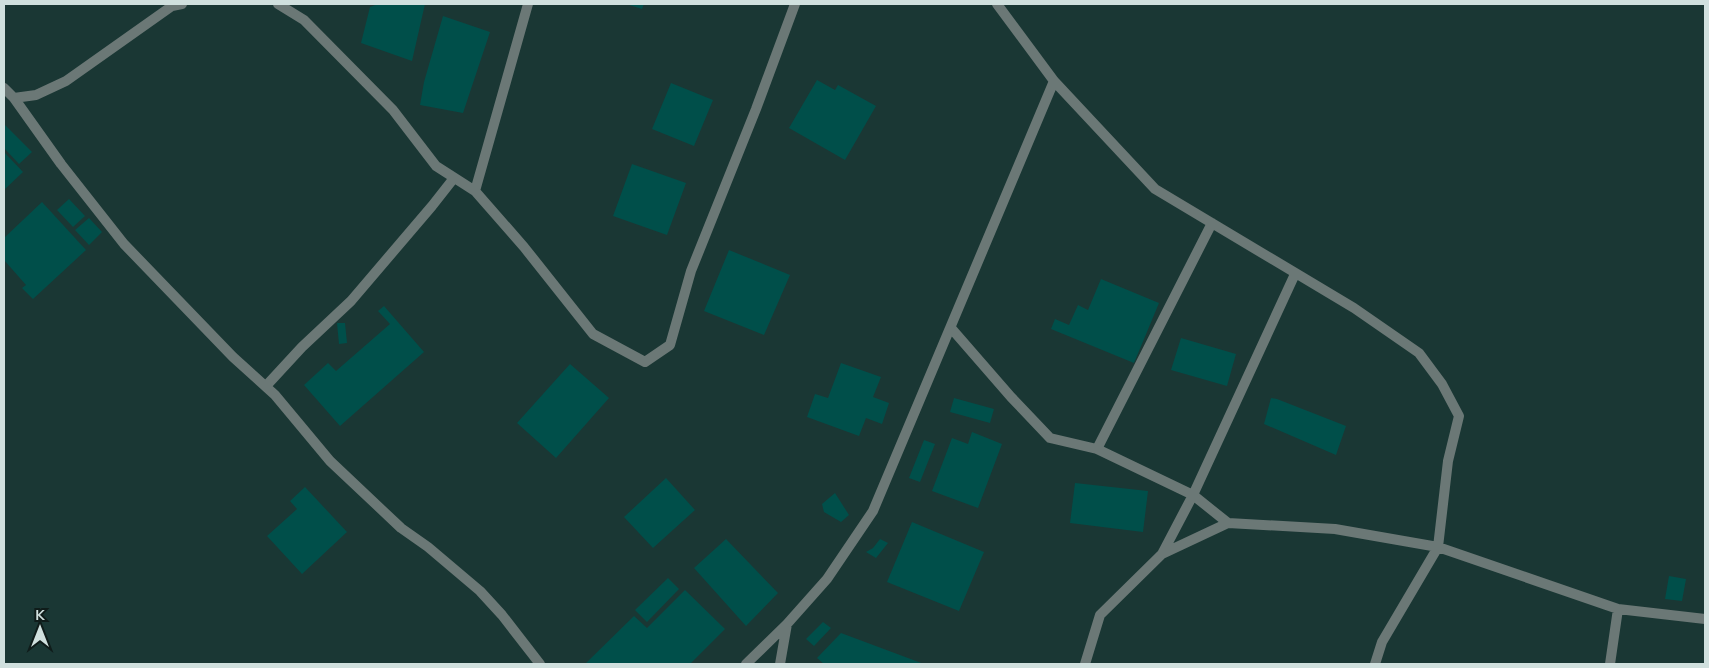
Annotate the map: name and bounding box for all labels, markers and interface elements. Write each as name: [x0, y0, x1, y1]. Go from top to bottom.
north arrow: [15, 603, 65, 653]
text: K: [35, 606, 45, 624]

